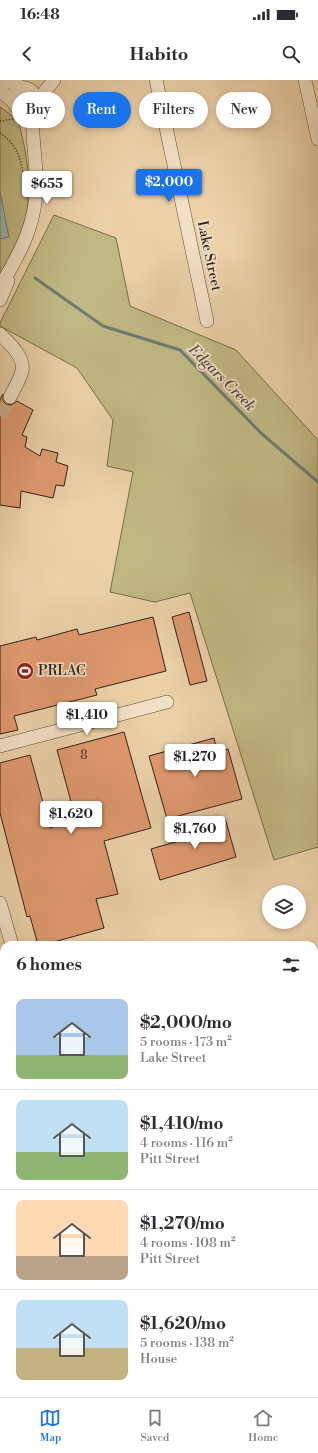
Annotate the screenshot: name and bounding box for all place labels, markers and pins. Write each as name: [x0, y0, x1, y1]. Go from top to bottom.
pin: $2,000: [136, 169, 202, 203]
pin: $655: [23, 171, 71, 205]
sports icon: PRLAC: [15, 661, 35, 681]
place label: PRLAC: [38, 662, 86, 680]
pin: $1,410: [54, 702, 120, 736]
pin: $1,270: [162, 744, 228, 778]
pin: $1,620: [38, 801, 104, 835]
pin: $1,760: [162, 816, 228, 850]

